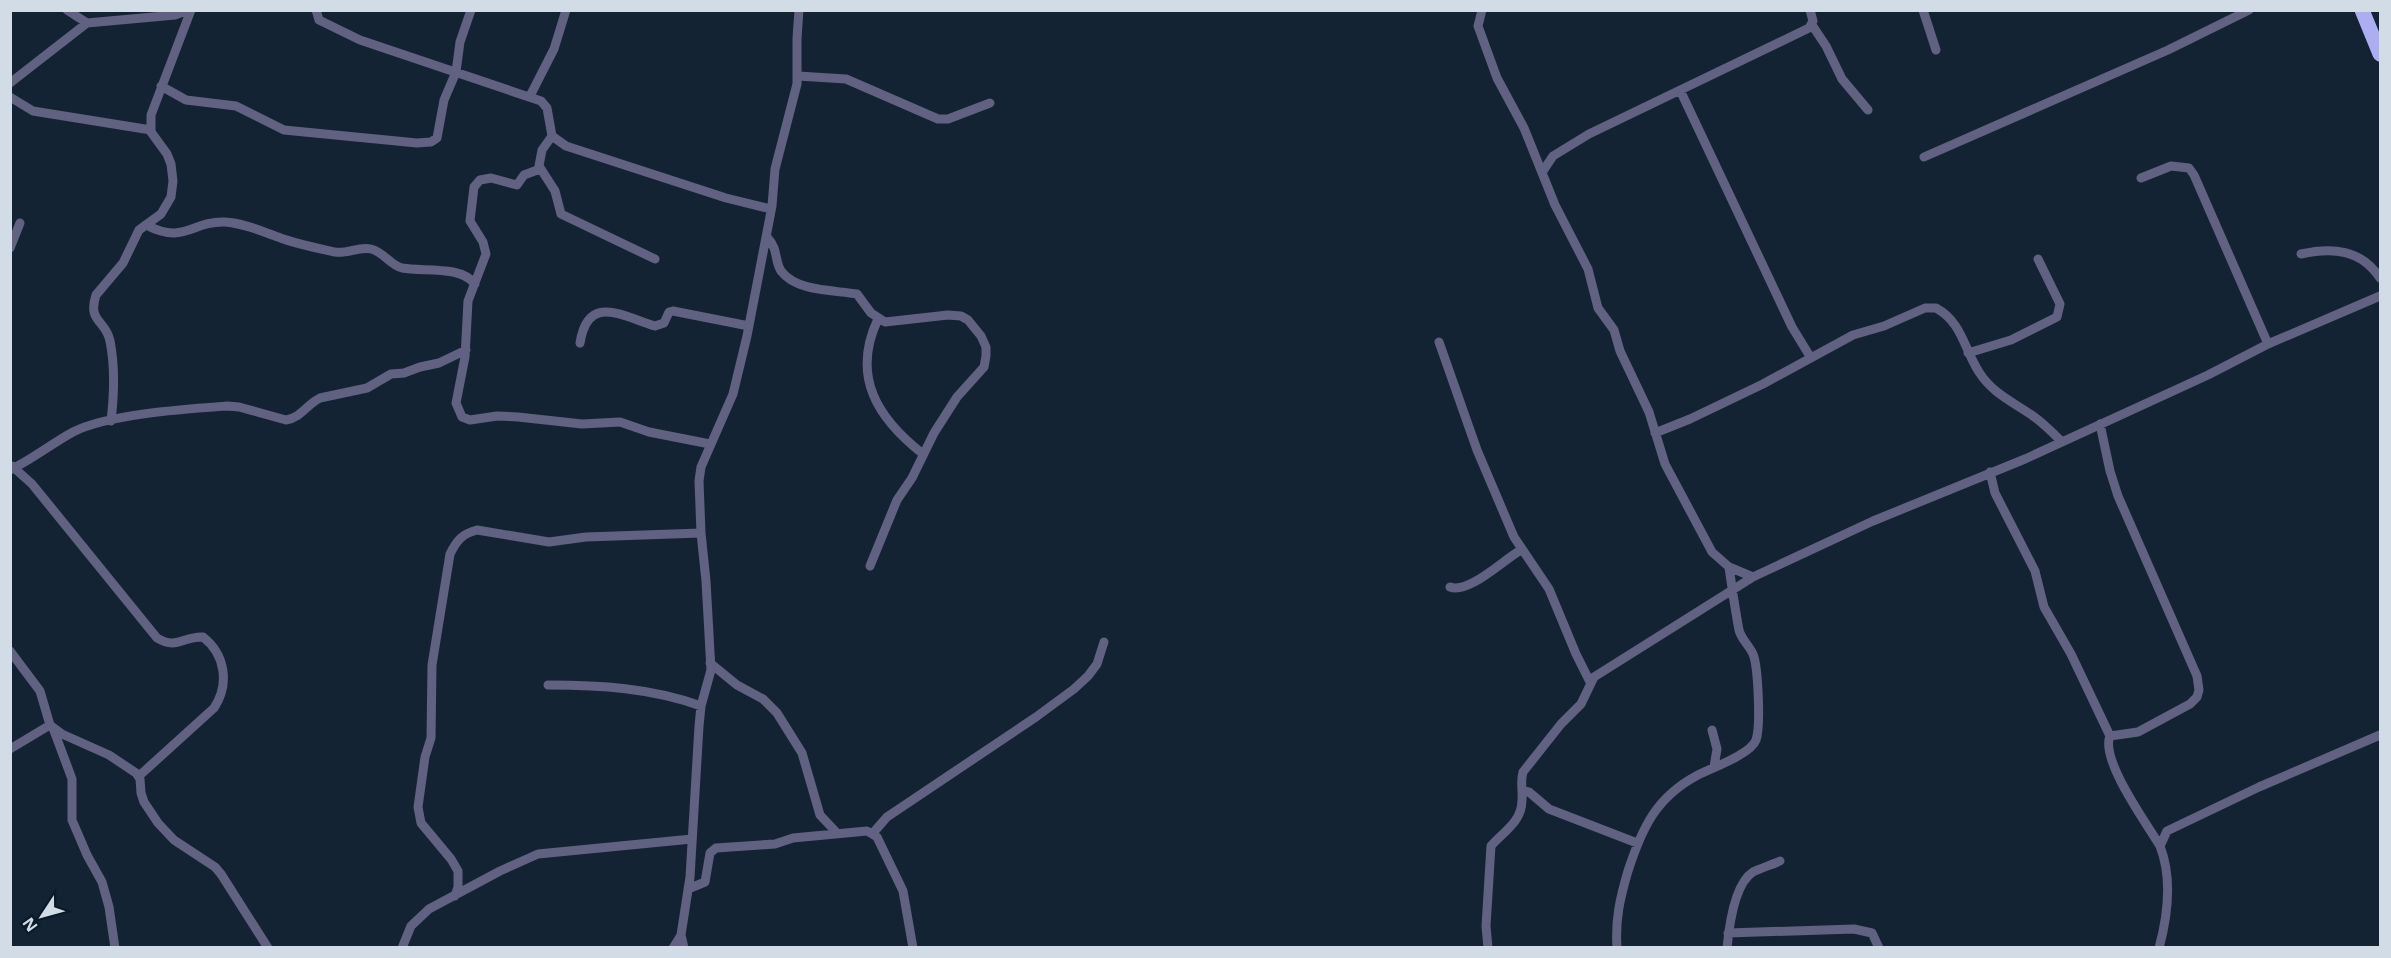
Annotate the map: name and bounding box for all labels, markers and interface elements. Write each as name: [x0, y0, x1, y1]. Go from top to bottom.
north arrow: [12, 886, 72, 946]
text: N: [17, 913, 43, 937]

